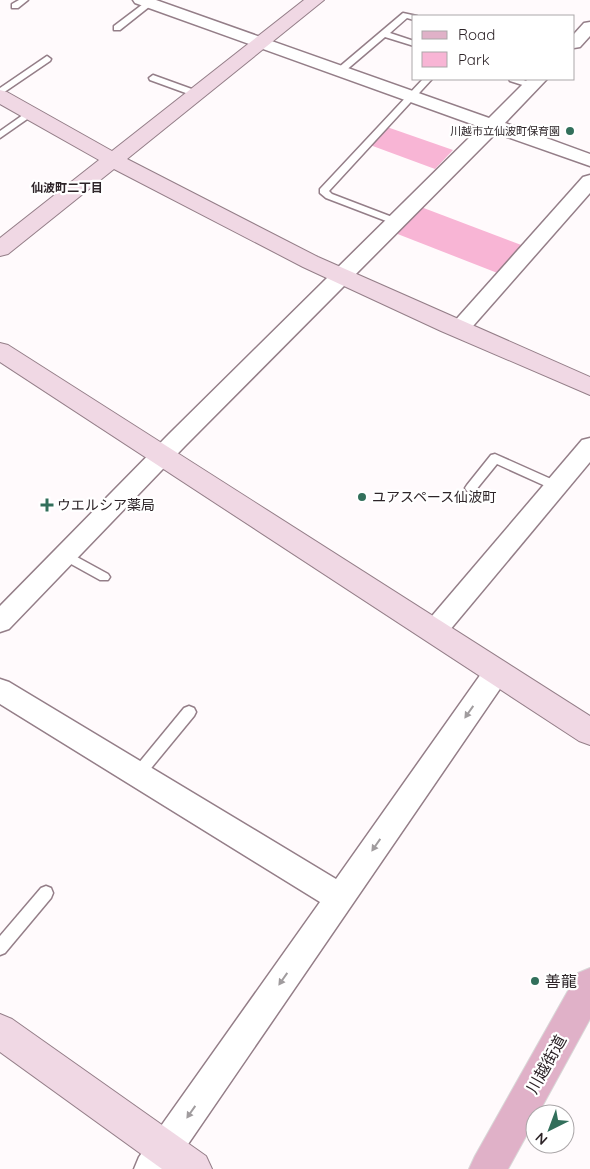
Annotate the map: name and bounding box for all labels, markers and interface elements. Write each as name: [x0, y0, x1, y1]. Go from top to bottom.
legend: [412, 15, 575, 80]
text: Road: [458, 25, 495, 44]
text: Park: [458, 50, 490, 69]
place label: 川越市立仙波町保育園: [450, 124, 560, 138]
marker: 川越市立仙波町保育園: [564, 125, 576, 137]
district label: 仙波町二丁目: [31, 180, 103, 195]
place label: ユアスペース仙波町: [372, 488, 496, 506]
marker: ユアスペース仙波町: [356, 491, 368, 503]
place label: ウエルシア薬局: [57, 496, 155, 514]
marker: ウエルシア薬局: [41, 499, 53, 511]
one-way arrow: [464, 705, 474, 719]
one-way arrow: [371, 839, 381, 852]
place label: 善龍: [545, 971, 577, 991]
one-way arrow: [278, 972, 288, 986]
marker: 善龍: [529, 975, 541, 987]
street label: 川越街道: [522, 1031, 570, 1097]
north arrow: [525, 1104, 575, 1154]
one-way arrow: [186, 1105, 196, 1119]
text: N: [531, 1129, 551, 1149]

